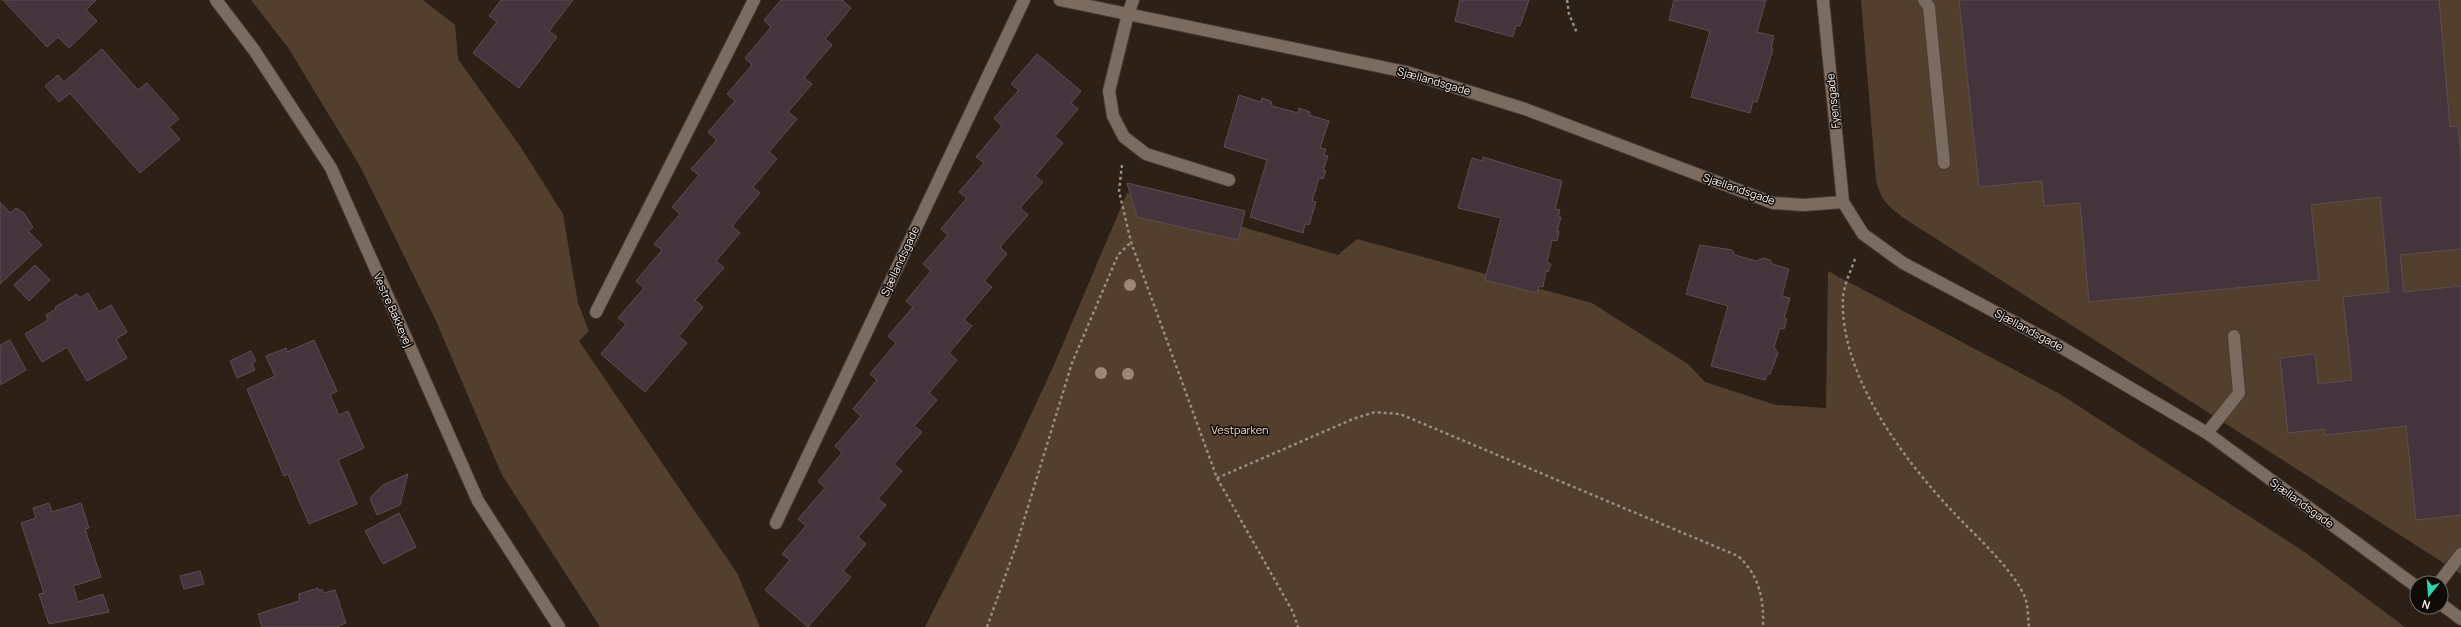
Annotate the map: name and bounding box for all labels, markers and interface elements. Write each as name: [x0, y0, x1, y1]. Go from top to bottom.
street label: Sjællandsgade: [1396, 63, 1473, 98]
street label: Fyensgade: [1822, 72, 1843, 129]
street label: Sjællandsgade: [1701, 169, 1778, 208]
street label: Sjællandsgade: [877, 223, 923, 298]
street label: Vestre Bakkevej: [370, 270, 416, 349]
street label: Sjællandsgade: [1992, 305, 2067, 354]
park label: Vestparken: [1211, 422, 1269, 437]
street label: Sjællandsgade: [2267, 474, 2338, 531]
north arrow: [2409, 575, 2449, 615]
text: N: [2420, 597, 2432, 613]

